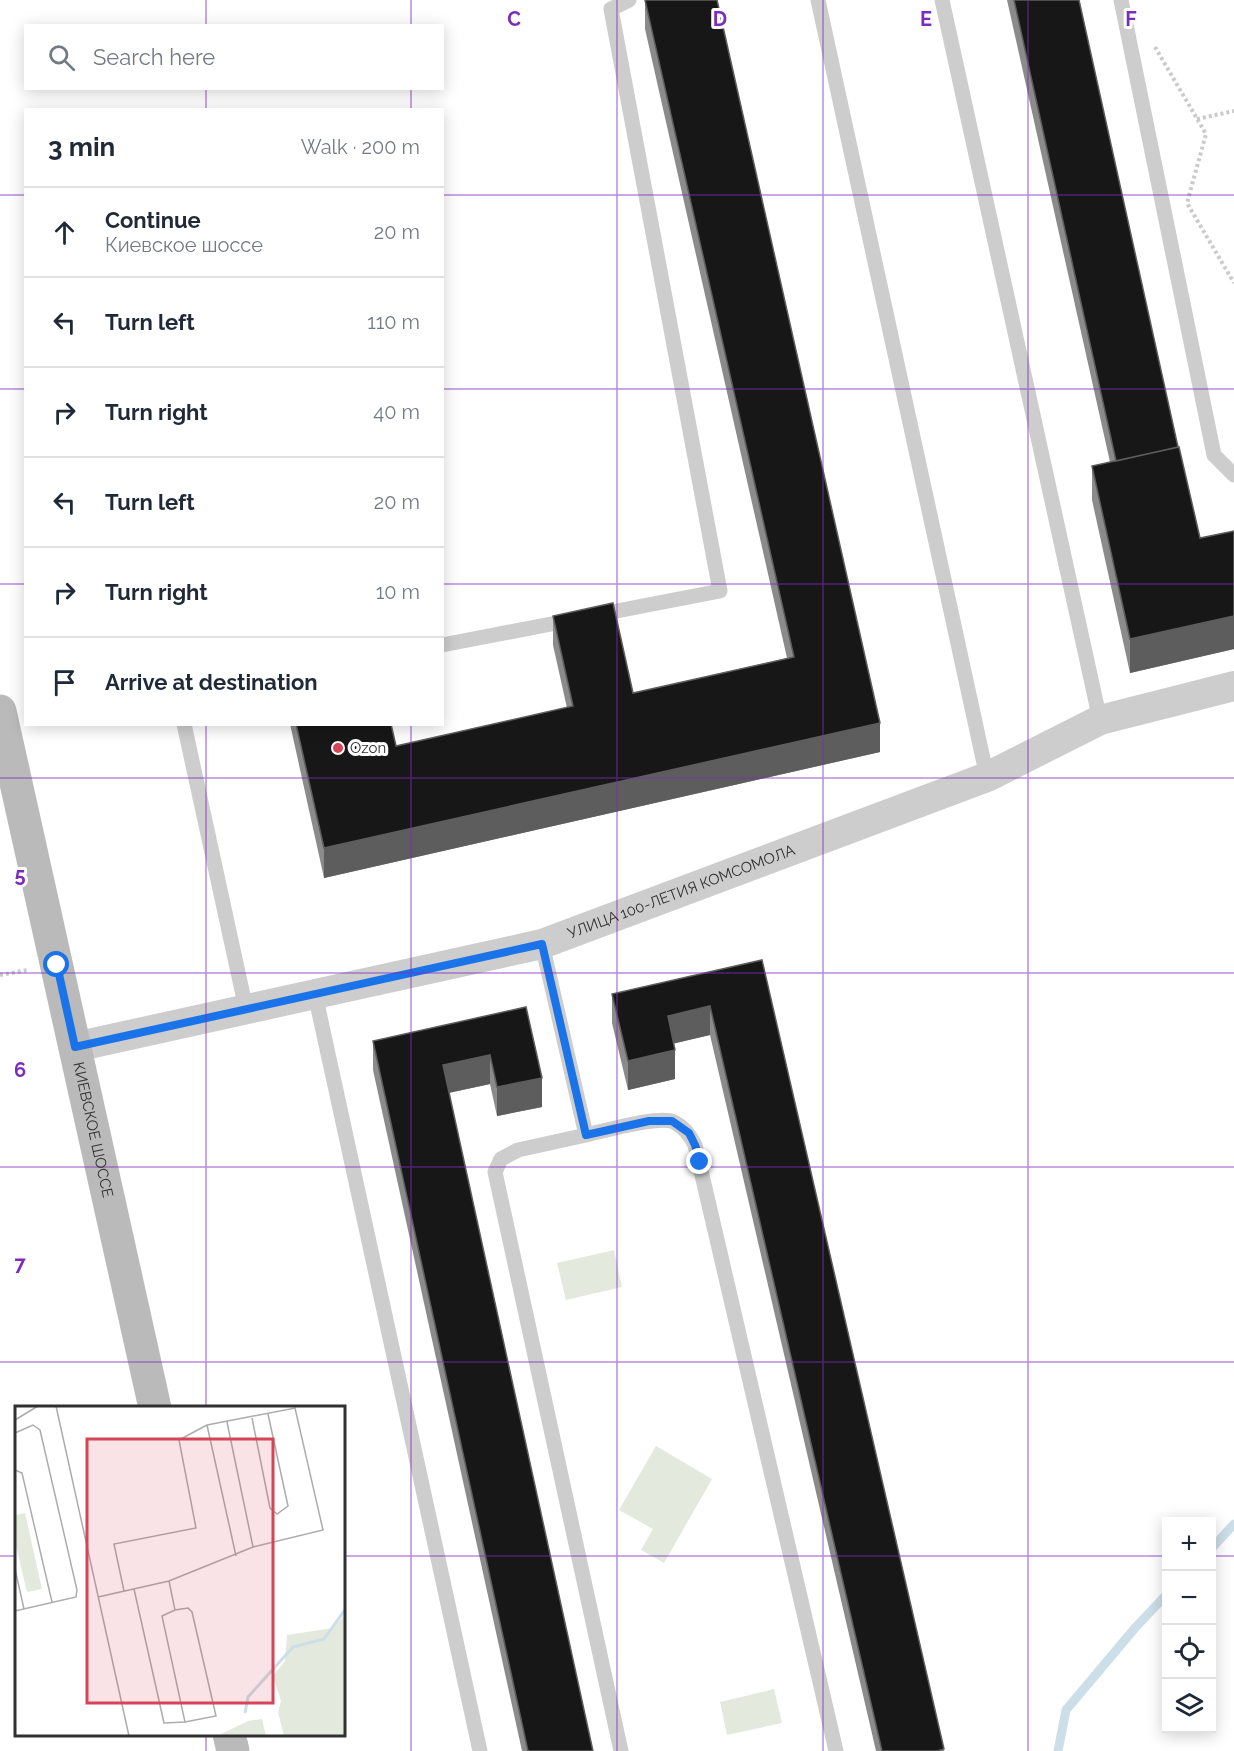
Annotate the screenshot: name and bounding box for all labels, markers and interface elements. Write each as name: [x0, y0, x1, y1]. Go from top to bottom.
text: C: [507, 7, 521, 31]
text: D: [713, 7, 727, 31]
text: E: [920, 7, 932, 31]
text: F: [1125, 7, 1137, 31]
search box: [24, 24, 444, 90]
icon: search: [45, 41, 78, 74]
text: Search here: [93, 44, 215, 70]
text: 3 min: [48, 132, 115, 162]
text: Walk · 200 m: [301, 135, 420, 159]
text: Continue: [105, 207, 201, 233]
icon: ahead: [48, 216, 81, 249]
text: 20 m: [374, 220, 420, 244]
text: Киевское шоссе: [105, 233, 263, 257]
icon: left: [48, 306, 81, 339]
text: Turn left: [105, 309, 195, 335]
text: 110 m: [367, 310, 420, 334]
icon: right: [48, 396, 81, 429]
text: Turn right: [105, 399, 208, 425]
text: 40 m: [373, 400, 420, 424]
icon: left: [48, 486, 81, 519]
text: Turn left: [105, 489, 195, 515]
text: 20 m: [374, 490, 420, 514]
icon: right: [48, 576, 81, 609]
text: Turn right: [105, 579, 208, 605]
text: 10 m: [376, 580, 420, 604]
icon: arrive: [48, 666, 81, 699]
text: Arrive at destination: [105, 669, 318, 695]
place label: Ozon: [350, 739, 386, 757]
marker: Ozon: [331, 741, 345, 755]
street label: УЛИЦА 100-ЛЕТИЯ КОМСОМОЛА: [565, 841, 797, 943]
text: 5: [14, 863, 26, 887]
route start: [43, 951, 69, 977]
text: 6: [14, 1058, 26, 1082]
street label: КИЕВСКОЕ ШОССЕ: [69, 1060, 117, 1199]
route end: [686, 1148, 712, 1174]
text: 7: [14, 1252, 26, 1276]
inset map: [15, 1406, 345, 1736]
map controls: [1162, 1517, 1216, 1733]
button: +: [1162, 1517, 1216, 1571]
button: −: [1162, 1571, 1216, 1625]
button: locate: [1162, 1625, 1216, 1679]
button: layers: [1162, 1679, 1216, 1733]

